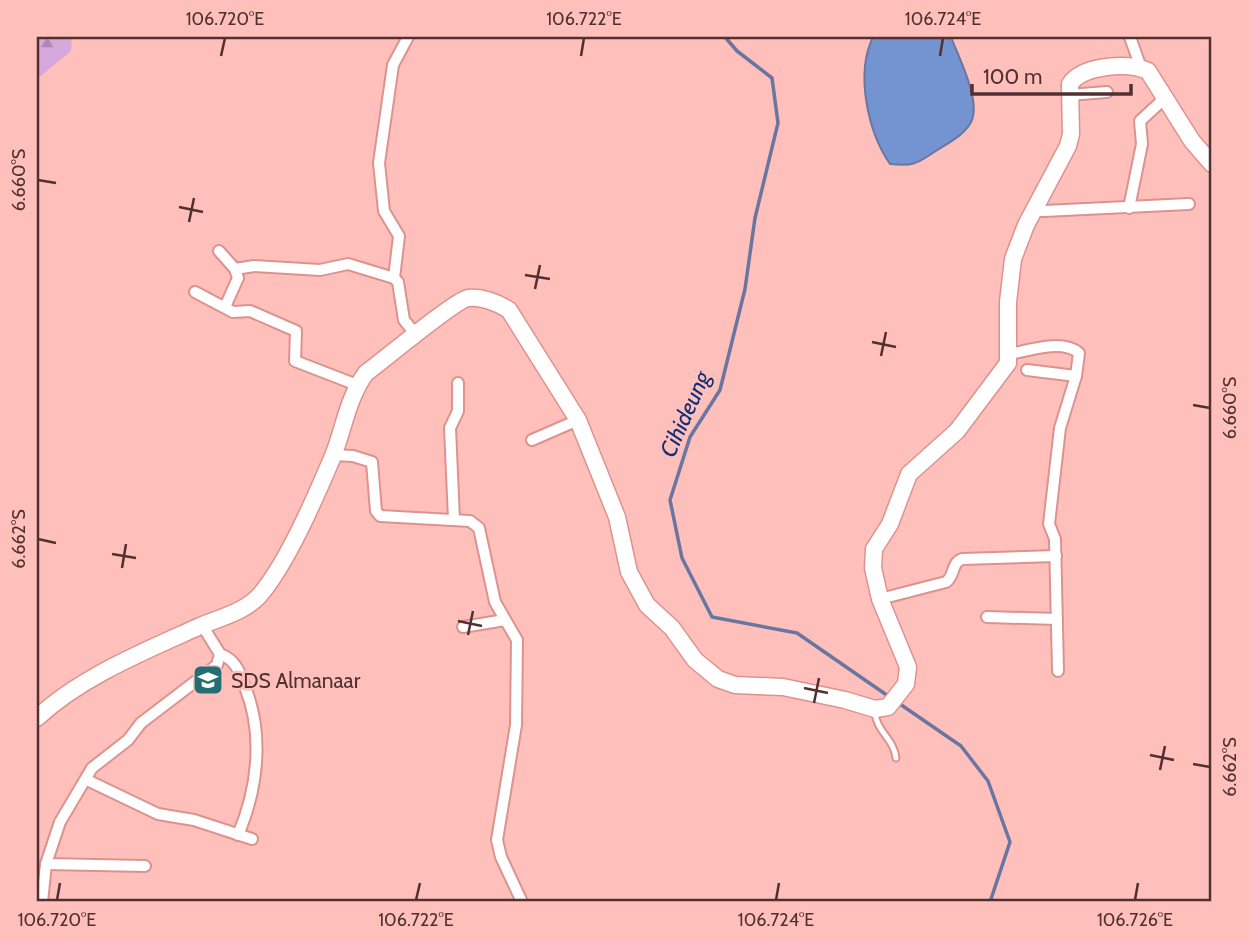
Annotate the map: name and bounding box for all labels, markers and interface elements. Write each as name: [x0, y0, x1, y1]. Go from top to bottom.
text: 106.720°E: [186, 8, 264, 30]
text: 106.722°E: [546, 8, 622, 30]
text: 106.724°E: [905, 8, 981, 30]
scale bar: [972, 52, 1132, 96]
text: 100 m: [983, 64, 1042, 89]
text: 6.660°S: [8, 149, 30, 211]
water label: Cihideung: [654, 365, 717, 461]
text: 6.660°S: [1219, 377, 1241, 439]
text: 6.662°S: [8, 509, 30, 569]
school or university icon: SDS Almanaar: [191, 663, 225, 697]
place label: SDS Almanaar: [231, 668, 361, 693]
text: 6.662°S: [1219, 737, 1241, 797]
text: 106.720°E: [18, 909, 96, 931]
text: 106.722°E: [378, 909, 454, 931]
text: 106.724°E: [738, 909, 814, 931]
text: 106.726°E: [1097, 909, 1173, 931]

